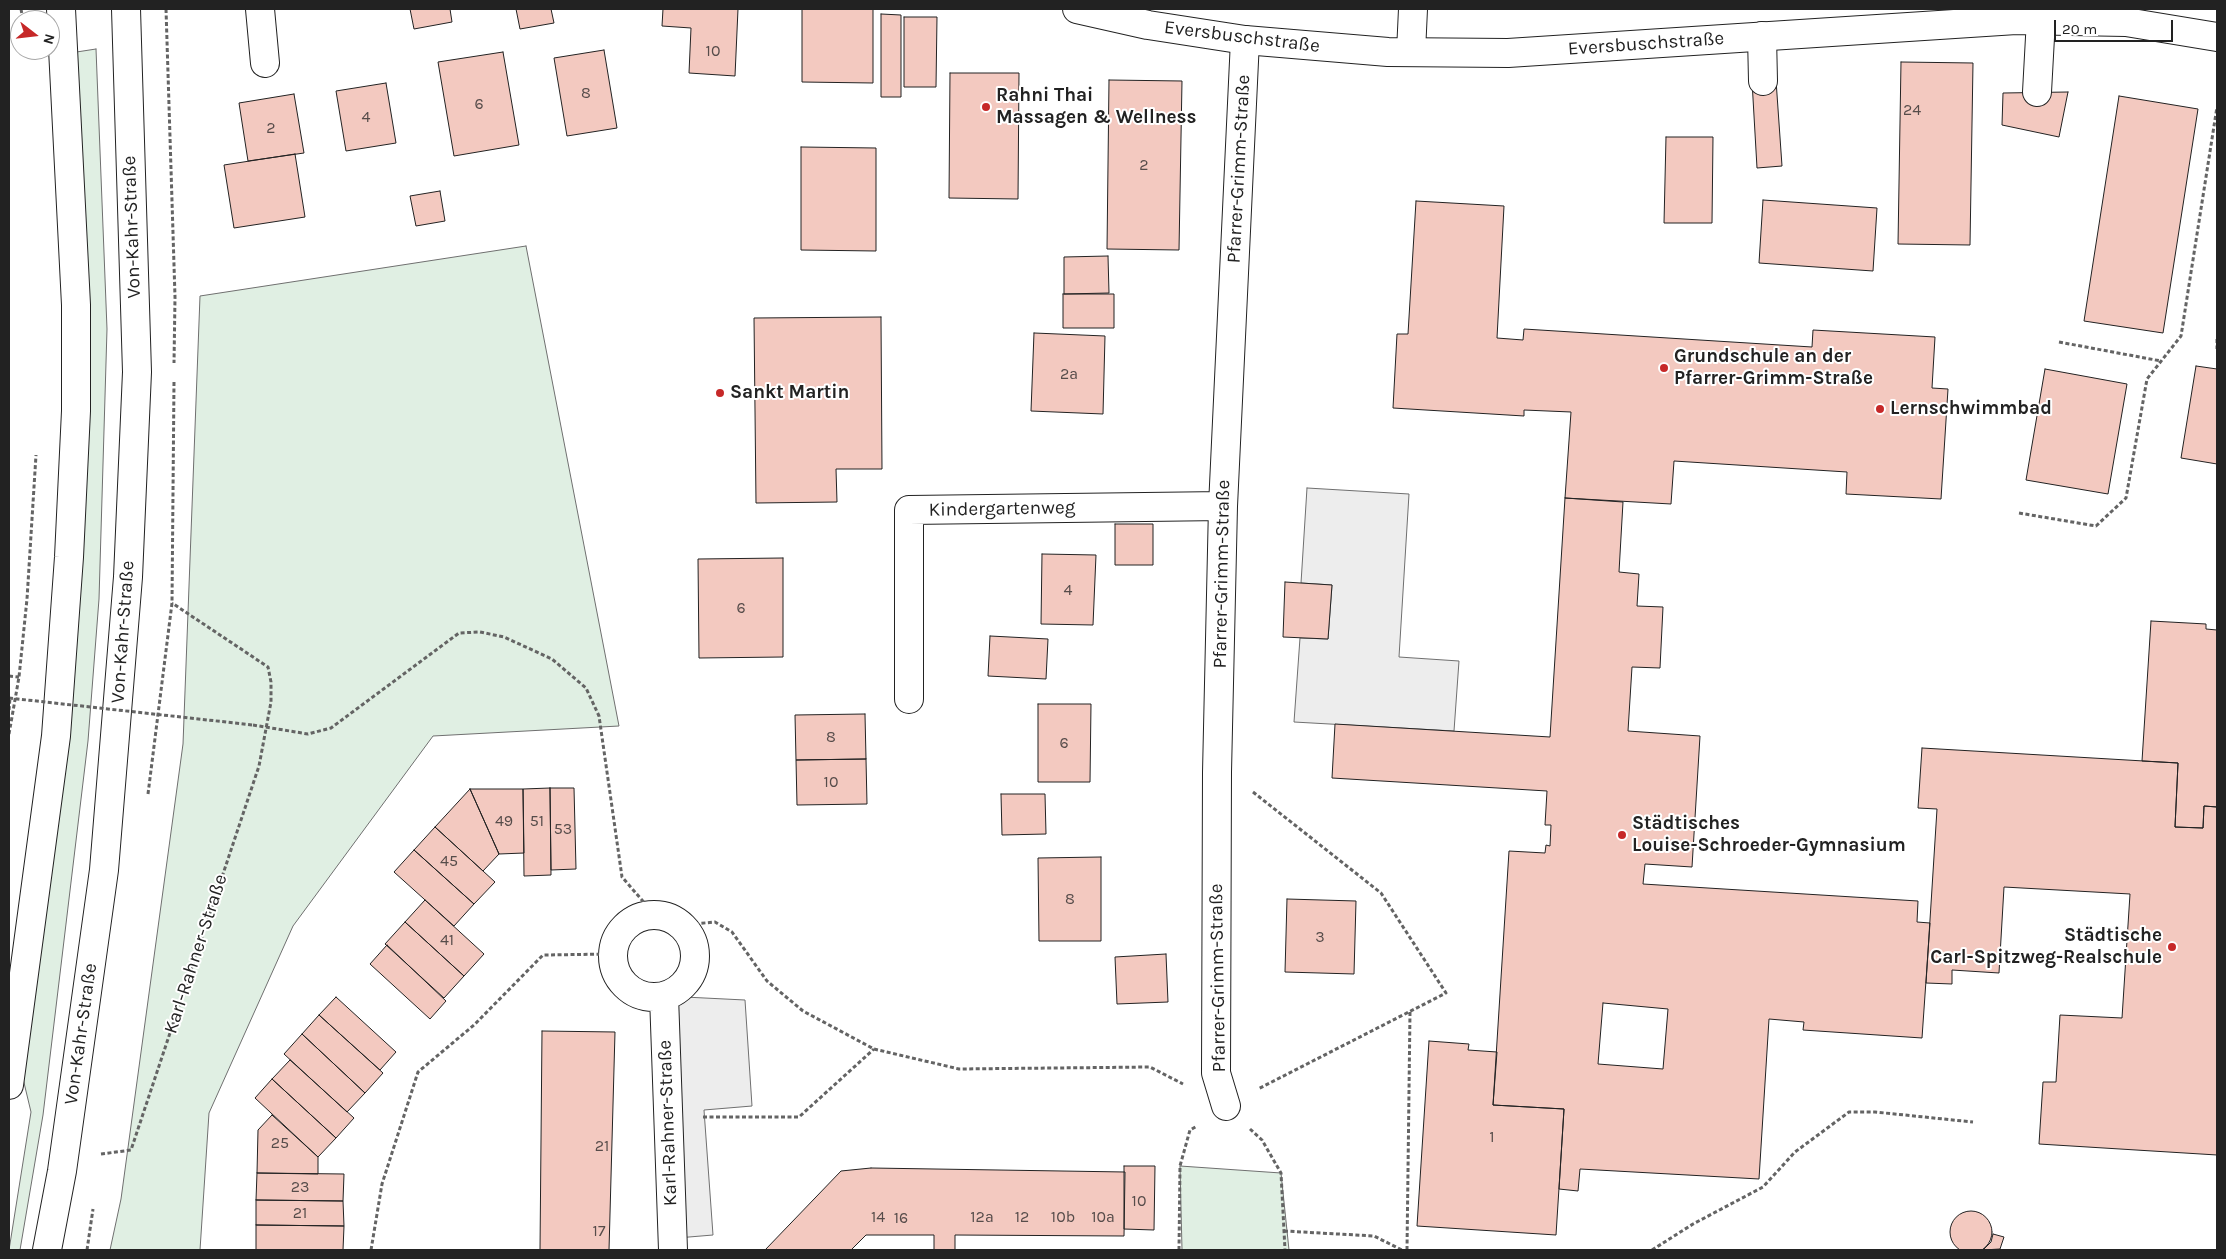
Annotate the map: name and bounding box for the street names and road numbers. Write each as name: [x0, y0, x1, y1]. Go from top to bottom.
street label: Eversbuschstraße: [1163, 16, 1321, 58]
street label: Eversbuschstraße: [1567, 27, 1725, 61]
street label: Pfarrer-Grimm-Straße: [1223, 74, 1255, 264]
street label: Von-Kahr-Straße: [118, 155, 146, 299]
street label: Pfarrer-Grimm-Straße: [1209, 479, 1235, 669]
street label: Kindergartenweg: [928, 496, 1076, 522]
street label: Von-Kahr-Straße: [107, 560, 139, 704]
street label: Karl-Rahner-Straße: [159, 871, 233, 1037]
street label: Pfarrer-Grimm-Straße: [1205, 883, 1231, 1073]
street label: Von-Kahr-Straße: [60, 962, 102, 1106]
street label: Karl-Rahner-Straße: [654, 1039, 682, 1207]

